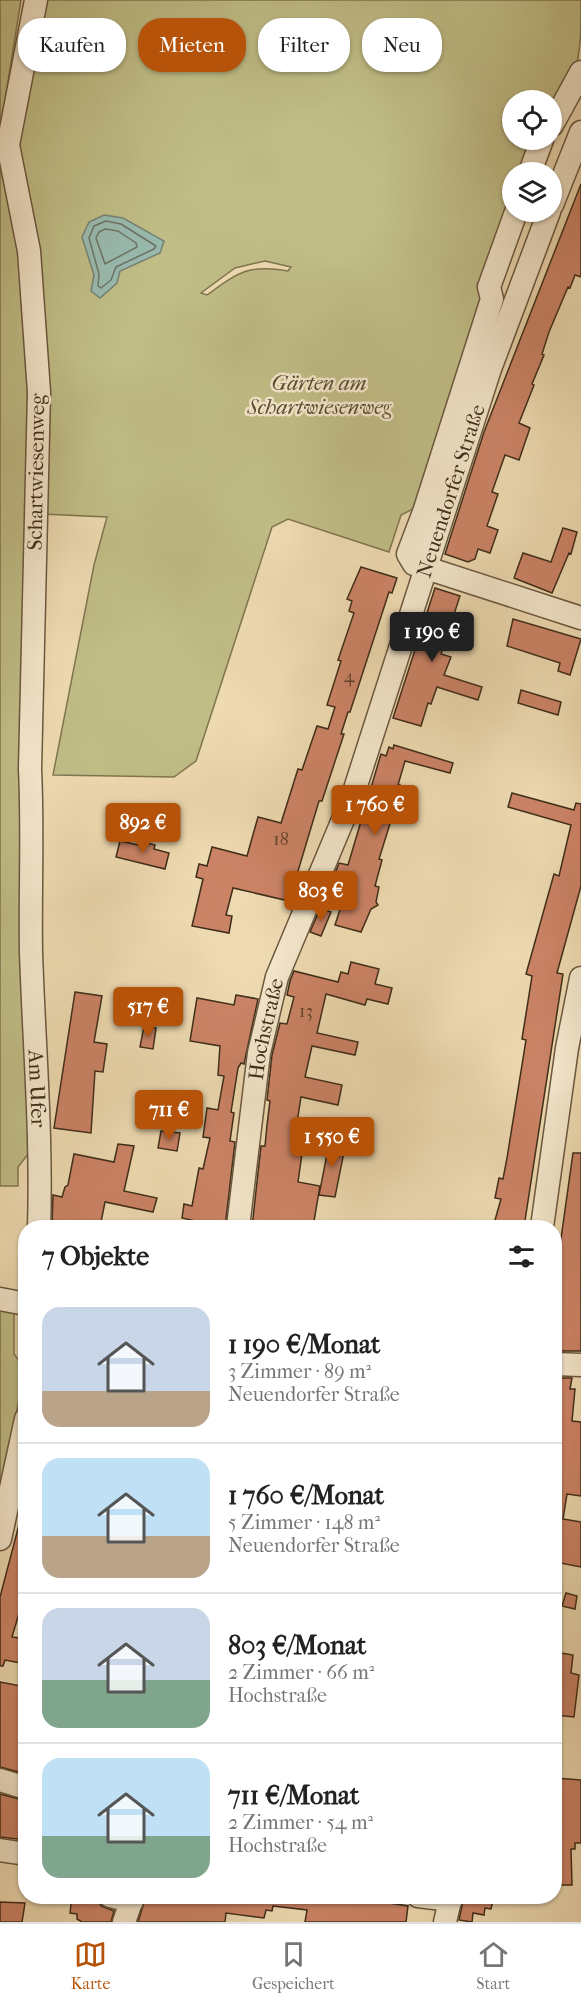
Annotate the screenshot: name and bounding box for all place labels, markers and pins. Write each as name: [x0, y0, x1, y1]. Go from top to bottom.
pin: 1 190 €: [377, 612, 487, 663]
pin: 1 760 €: [320, 785, 430, 836]
pin: 892 €: [101, 803, 185, 854]
pin: 803 €: [279, 871, 363, 922]
pin: 517 €: [106, 987, 190, 1038]
pin: 711 €: [127, 1090, 211, 1141]
pin: 1 550 €: [277, 1117, 387, 1168]

